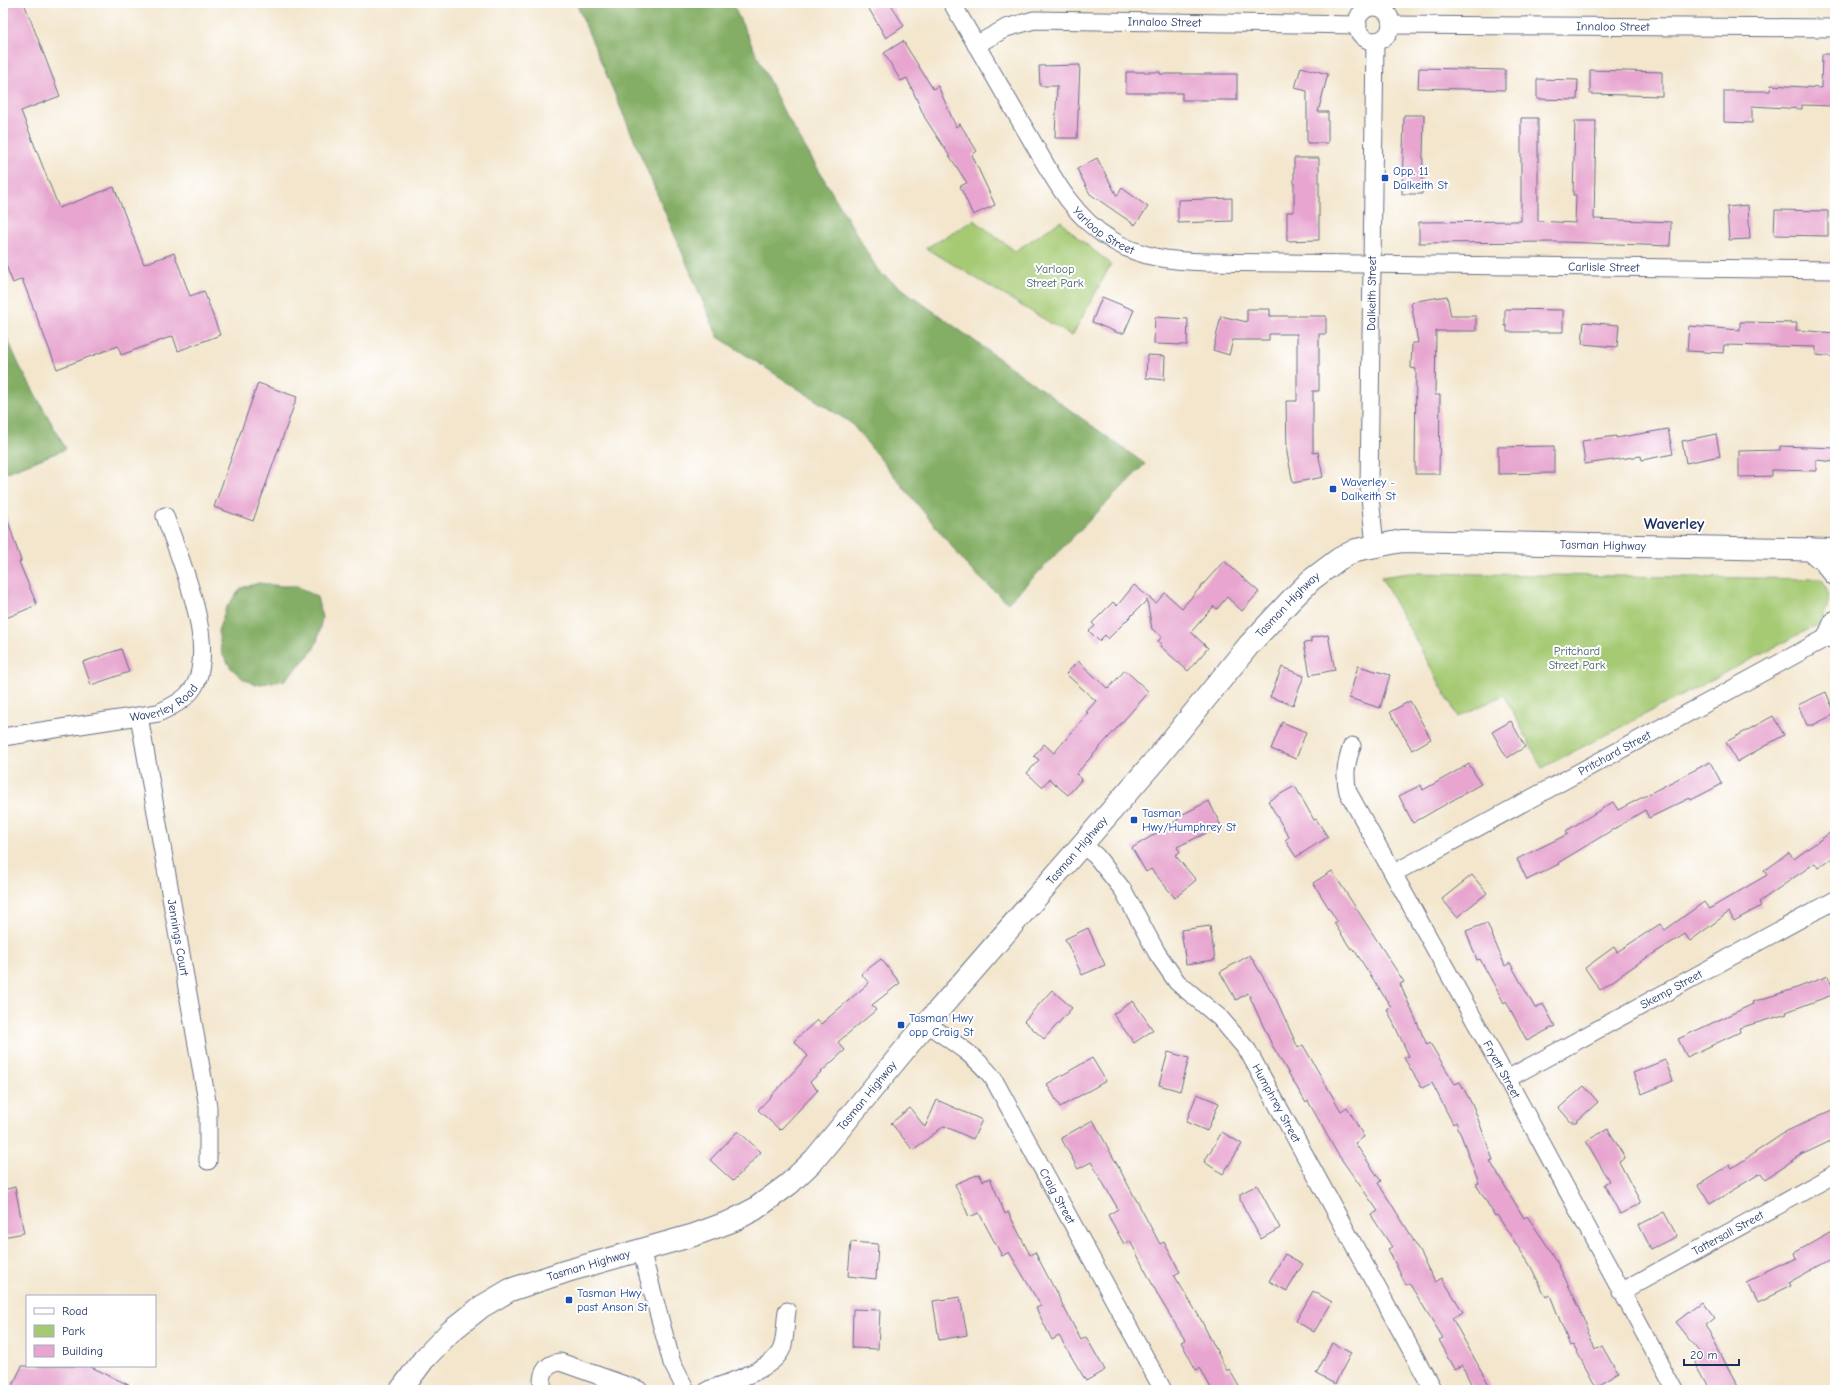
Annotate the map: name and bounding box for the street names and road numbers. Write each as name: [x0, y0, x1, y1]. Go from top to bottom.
street label: Innaloo Street: [1127, 14, 1202, 30]
street label: Innaloo Street: [1576, 19, 1650, 34]
street label: Yarloop Street: [1070, 204, 1137, 257]
street label: Dalkeith Street: [1364, 255, 1379, 331]
street label: Carlisle Street: [1568, 260, 1640, 275]
street label: Tasman Highway: [1560, 537, 1647, 553]
street label: Tasman Highway: [1253, 569, 1323, 640]
street label: Waverley Road: [129, 682, 201, 724]
street label: Pritchard Street: [1576, 727, 1654, 778]
street label: Tasman Highway: [1043, 813, 1111, 888]
street label: Jennings Court: [164, 898, 192, 978]
street label: Skemp Street: [1638, 967, 1705, 1012]
street label: Fryett Street: [1480, 1038, 1523, 1101]
street label: Tasman Highway: [834, 1058, 900, 1133]
street label: Humphrey Street: [1249, 1061, 1304, 1145]
street label: Craig Street: [1036, 1166, 1078, 1227]
street label: Tattersall Street: [1690, 1208, 1766, 1258]
street label: Tasman Highway: [545, 1246, 632, 1284]

